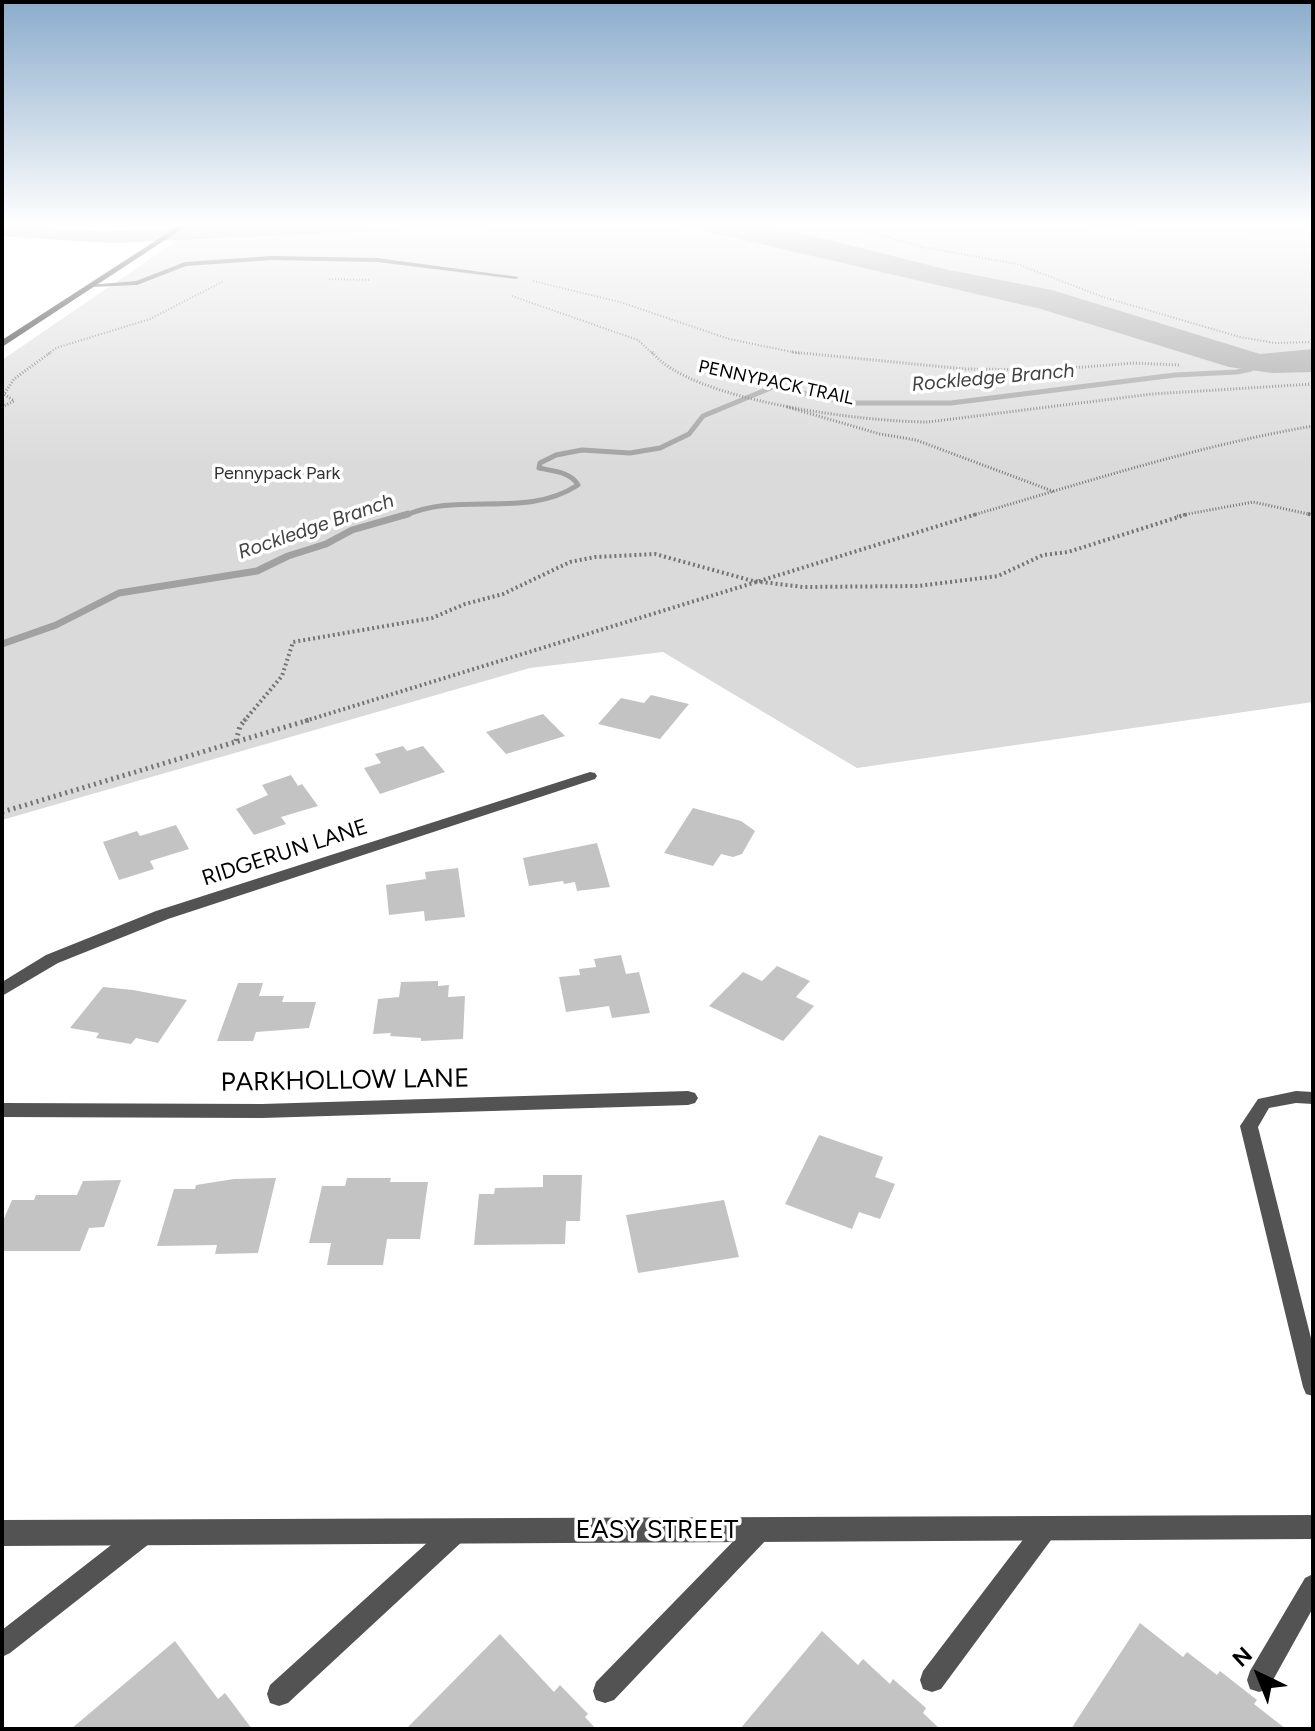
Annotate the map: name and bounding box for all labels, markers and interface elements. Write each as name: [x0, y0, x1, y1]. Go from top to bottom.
street label: PENNYPACK TRAIL: [696, 356, 856, 410]
water label: Rockledge Branch: [911, 359, 1075, 397]
park label: Pennypack Park: [214, 463, 340, 485]
water label: Rockledge Branch: [235, 489, 397, 565]
street label: RIDGERUN LANE: [199, 814, 371, 892]
street label: PARKHOLLOW LANE: [220, 1063, 470, 1099]
street label: EASY STREET: [576, 1514, 738, 1546]
north arrow: [1219, 1635, 1299, 1715]
text: N: [1227, 1641, 1258, 1673]

